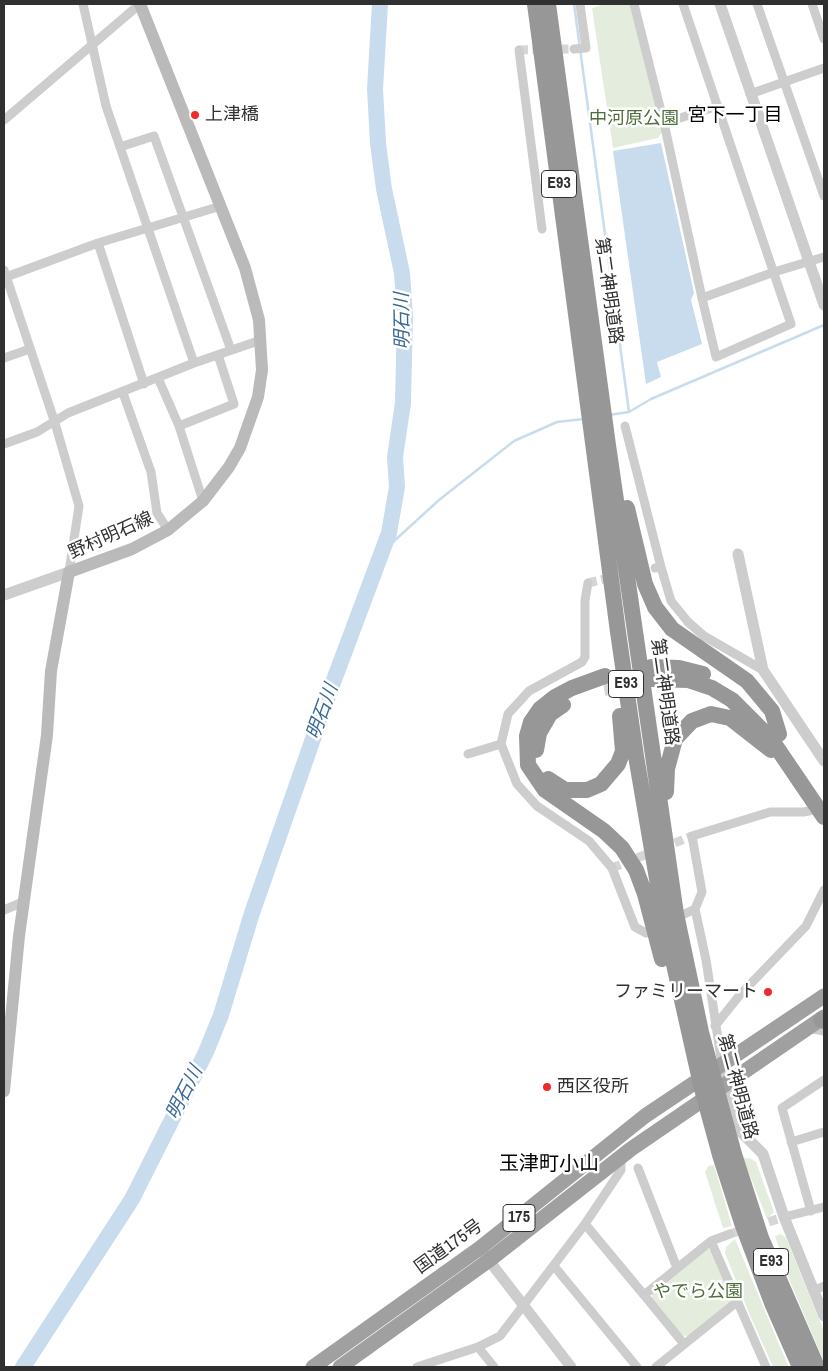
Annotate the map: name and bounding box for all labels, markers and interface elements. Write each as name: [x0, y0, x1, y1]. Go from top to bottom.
place label: 上津橋: [205, 104, 259, 126]
district label: 宮下一丁目: [688, 105, 782, 127]
park label: 中河原公園: [589, 108, 679, 130]
marker: 上津橋: [189, 109, 201, 121]
road number: E93: [542, 170, 576, 198]
street label: 第二神明道路: [590, 236, 626, 346]
water label: 明石川: [391, 292, 415, 350]
street label: 野村明石線: [65, 508, 157, 564]
street label: 第二神明道路: [646, 637, 682, 747]
road number: E93: [608, 671, 644, 698]
water label: 明石川: [303, 681, 343, 743]
place label: ファミリーマート: [614, 981, 758, 1003]
marker: ファミリーマート: [762, 986, 774, 998]
street label: 第二神明道路: [713, 1032, 761, 1142]
water label: 明石川: [162, 1062, 208, 1124]
place label: 西区役所: [557, 1076, 629, 1098]
marker: 西区役所: [541, 1081, 553, 1093]
district label: 玉津町小山: [499, 1153, 599, 1177]
road number: 175: [503, 1204, 535, 1232]
street label: 国道175号: [411, 1215, 487, 1279]
road number: E93: [754, 1248, 788, 1276]
park label: やでら公園: [653, 1281, 743, 1303]

